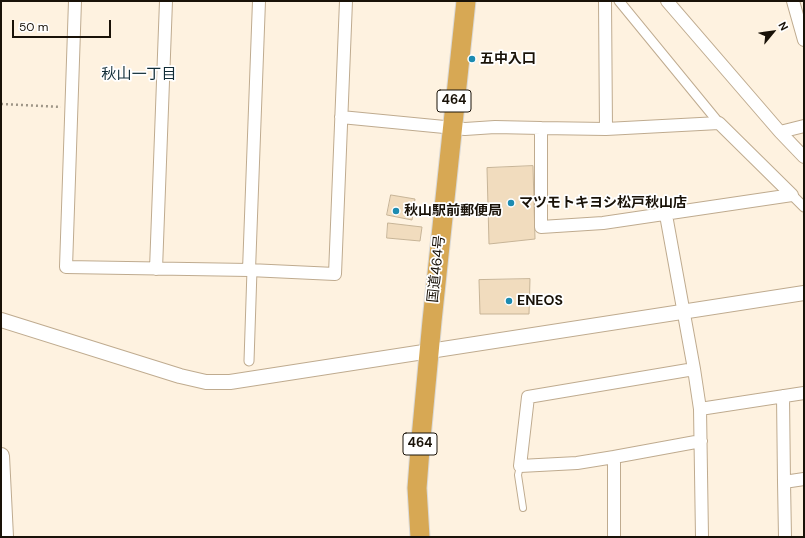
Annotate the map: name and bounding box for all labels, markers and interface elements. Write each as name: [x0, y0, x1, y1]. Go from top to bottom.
scale bar: [14, 12, 113, 38]
north arrow: [753, 12, 793, 52]
text: 50 m: [19, 19, 48, 35]
text: N: [775, 19, 792, 33]
place label: 五中入口: [480, 51, 536, 67]
marker: 五中入口: [467, 54, 477, 64]
district label: 秋山一丁目: [102, 66, 176, 84]
road number: 464: [437, 90, 471, 112]
place label: マツモトキヨシ松戸秋山店: [519, 195, 687, 211]
marker: マツモトキヨシ松戸秋山店: [506, 198, 516, 208]
place label: 秋山駅前郵便局: [404, 203, 502, 219]
marker: 秋山駅前郵便局: [391, 206, 401, 216]
street label: 国道464号: [425, 234, 449, 304]
place label: ENEOS: [517, 293, 563, 309]
marker: ENEOS: [504, 296, 514, 306]
road number: 464: [403, 433, 437, 455]

